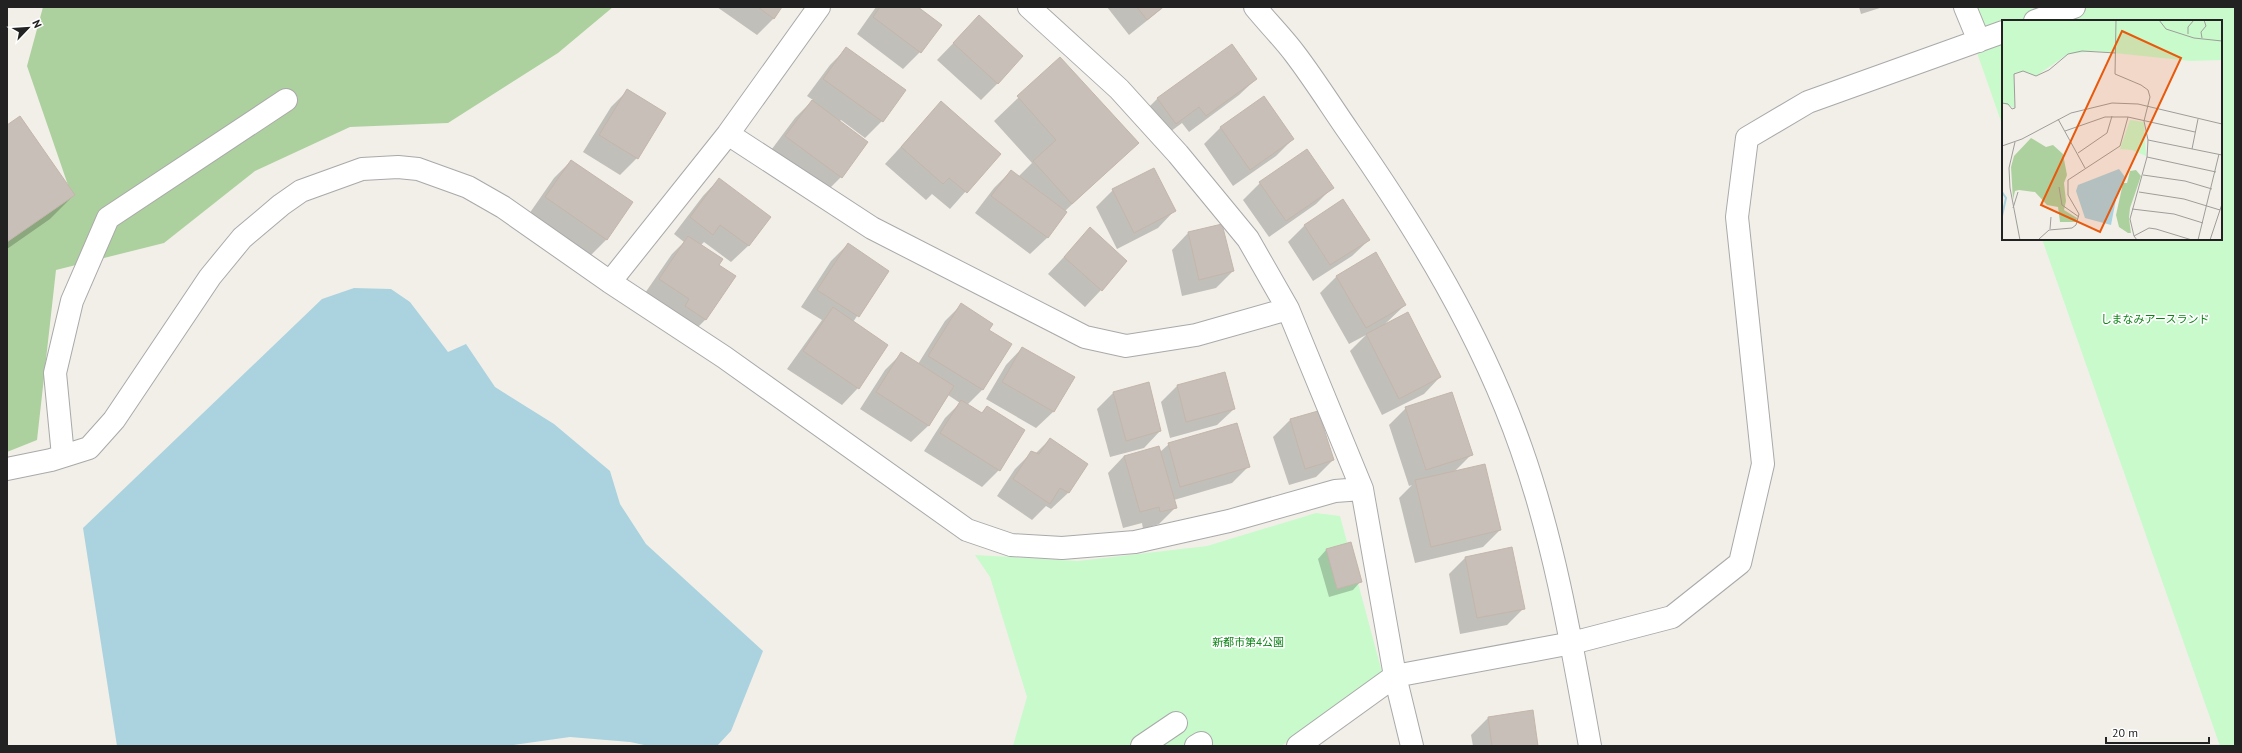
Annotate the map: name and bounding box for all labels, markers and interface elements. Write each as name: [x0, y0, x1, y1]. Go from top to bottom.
north arrow: [8, 8, 48, 48]
text: N: [29, 18, 45, 30]
inset map: [2002, 20, 2222, 240]
park label: しまなみアースランド: [2101, 312, 2209, 326]
park label: 新都市第4公園: [1212, 635, 1284, 649]
scale bar: [2106, 719, 2209, 745]
text: 20 m: [2112, 725, 2138, 740]

